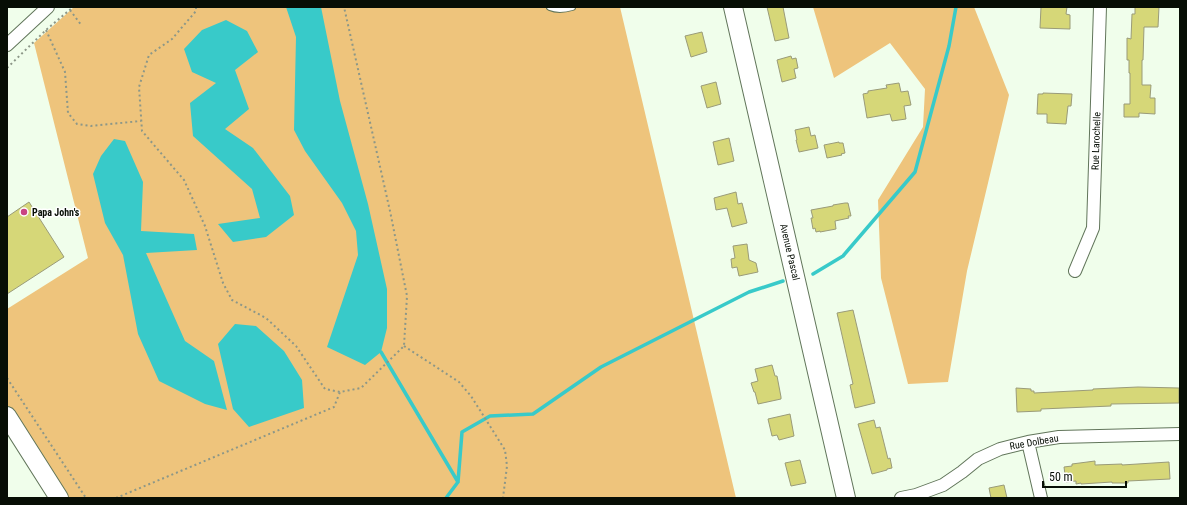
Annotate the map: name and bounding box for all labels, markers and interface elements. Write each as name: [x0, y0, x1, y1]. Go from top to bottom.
street label: Rue Larochelle: [1089, 111, 1103, 170]
marker: Papa John's: [19, 207, 29, 217]
place label: Papa John's: [32, 207, 80, 218]
street label: Avenue Pascal: [778, 223, 802, 281]
street label: Rue Dolbeau: [1009, 432, 1059, 452]
scale bar: [1043, 463, 1126, 489]
text: 50 m: [1049, 470, 1073, 484]

